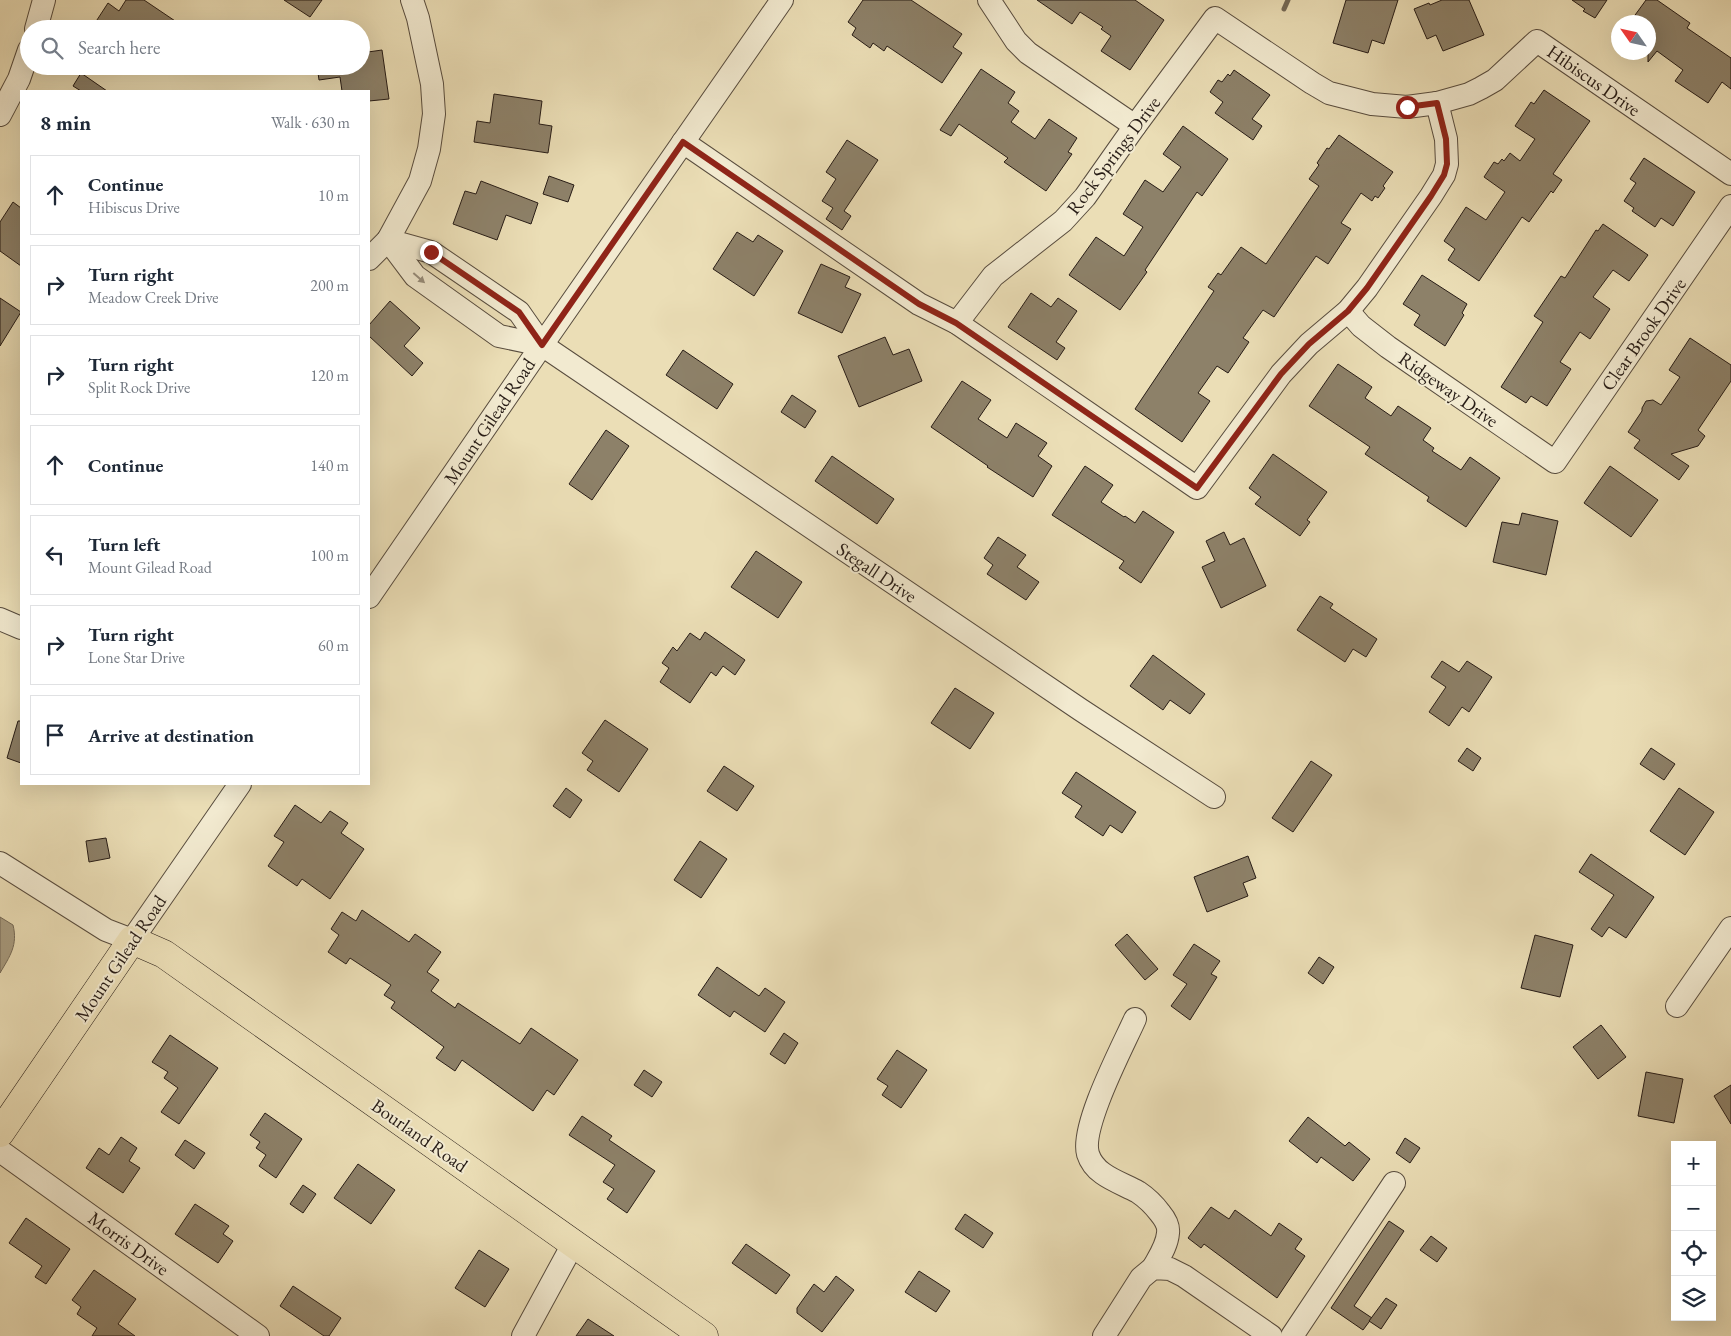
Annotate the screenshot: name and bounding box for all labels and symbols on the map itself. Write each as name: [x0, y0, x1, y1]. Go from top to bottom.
north arrow: [1611, 15, 1656, 60]
street label: Hibiscus Drive: [1542, 39, 1645, 122]
street label: Rock Springs Drive: [1061, 91, 1166, 219]
route start: [1396, 96, 1419, 119]
route end: [420, 241, 443, 264]
one-way arrow: [412, 272, 424, 284]
street label: Clear Brook Drive: [1595, 273, 1692, 396]
street label: Ridgeway Drive: [1394, 346, 1504, 433]
street label: Mount Gilead Road: [438, 353, 541, 489]
street label: Stegall Drive: [832, 536, 922, 608]
street label: Mount Gilead Road: [69, 890, 172, 1026]
street label: Bourland Road: [367, 1093, 473, 1178]
street label: Morris Drive: [83, 1206, 174, 1281]

